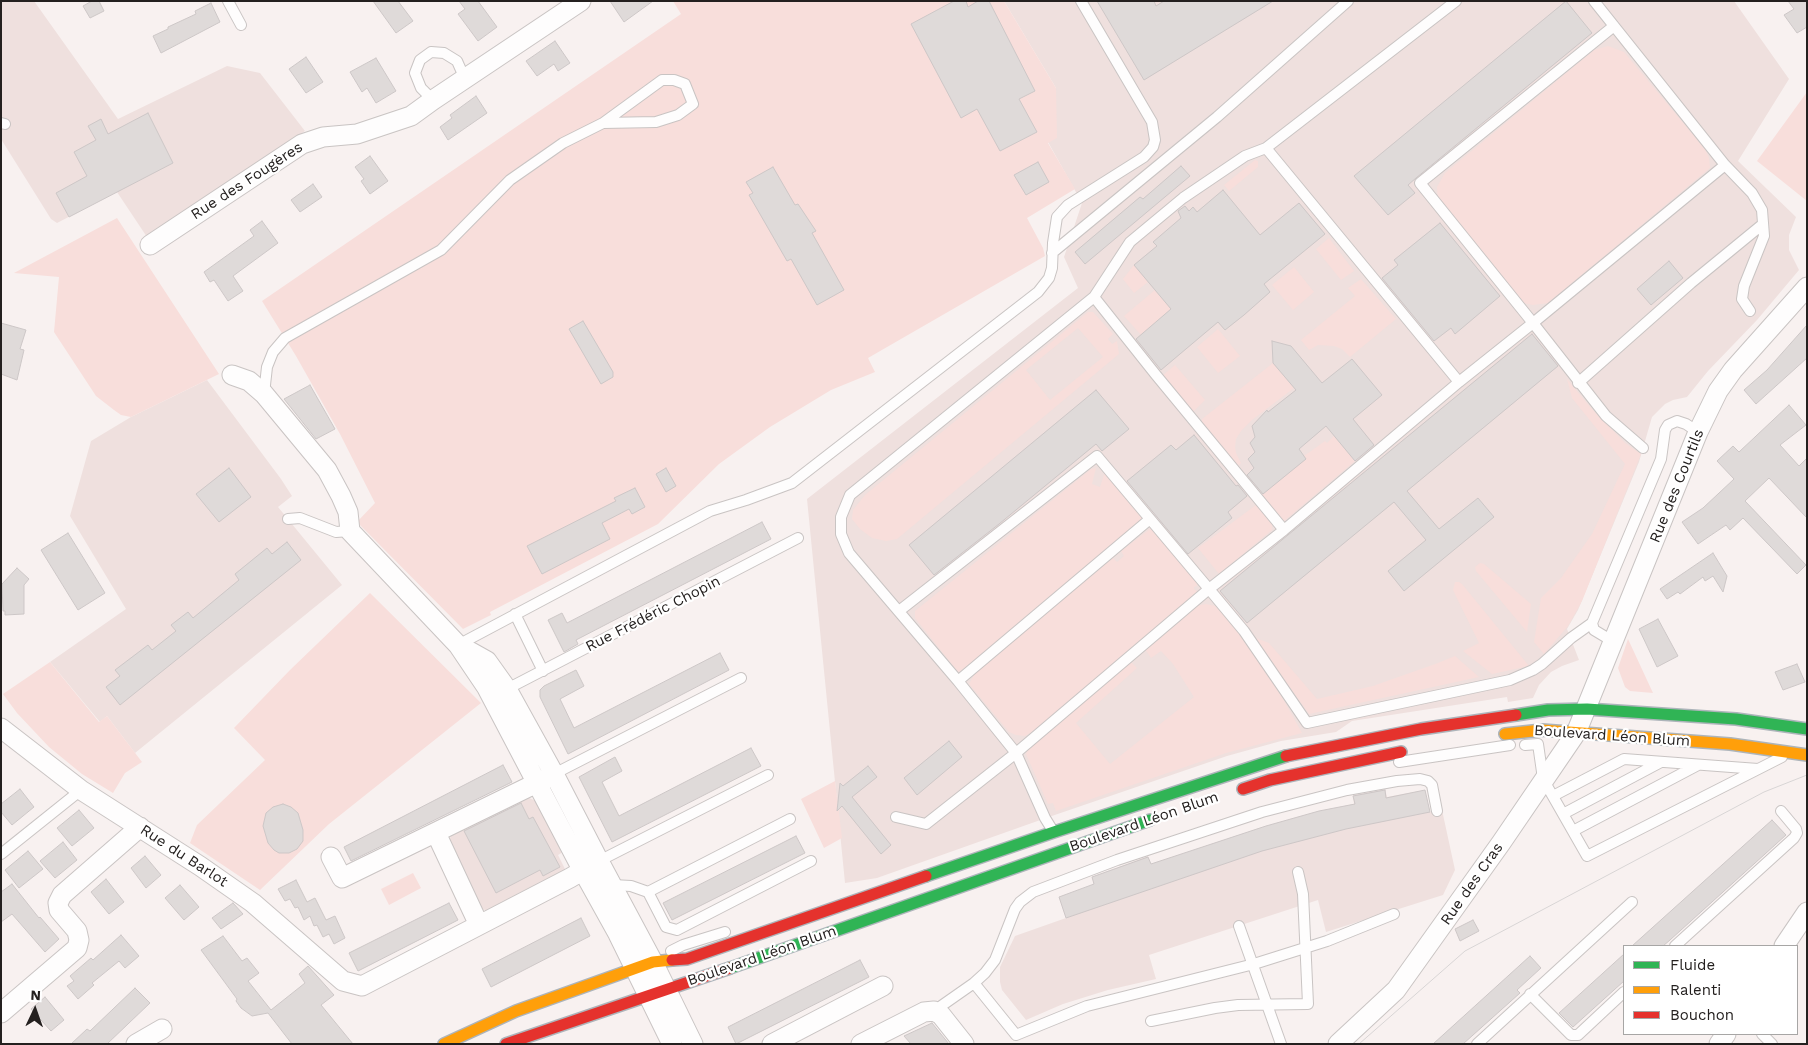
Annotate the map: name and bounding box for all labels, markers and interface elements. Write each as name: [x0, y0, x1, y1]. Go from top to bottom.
street label: Rue des Fougères: [188, 138, 306, 224]
street label: Rue des Courtils: [1646, 427, 1708, 545]
street label: Rue Frédéric Chopin: [583, 572, 723, 656]
street label: Boulevard Léon Blum: [1533, 722, 1691, 750]
street label: Boulevard Léon Blum: [1067, 788, 1221, 856]
street label: Rue du Barlot: [137, 821, 231, 891]
street label: Rue des Cras: [1437, 839, 1507, 929]
street label: Boulevard Léon Blum: [685, 922, 839, 990]
legend: [1623, 945, 1798, 1035]
text: Fluide: [1670, 956, 1715, 974]
text: Ralenti: [1670, 981, 1721, 999]
north arrow: [10, 985, 60, 1035]
text: N: [30, 987, 41, 1003]
text: Bouchon: [1670, 1006, 1734, 1024]

